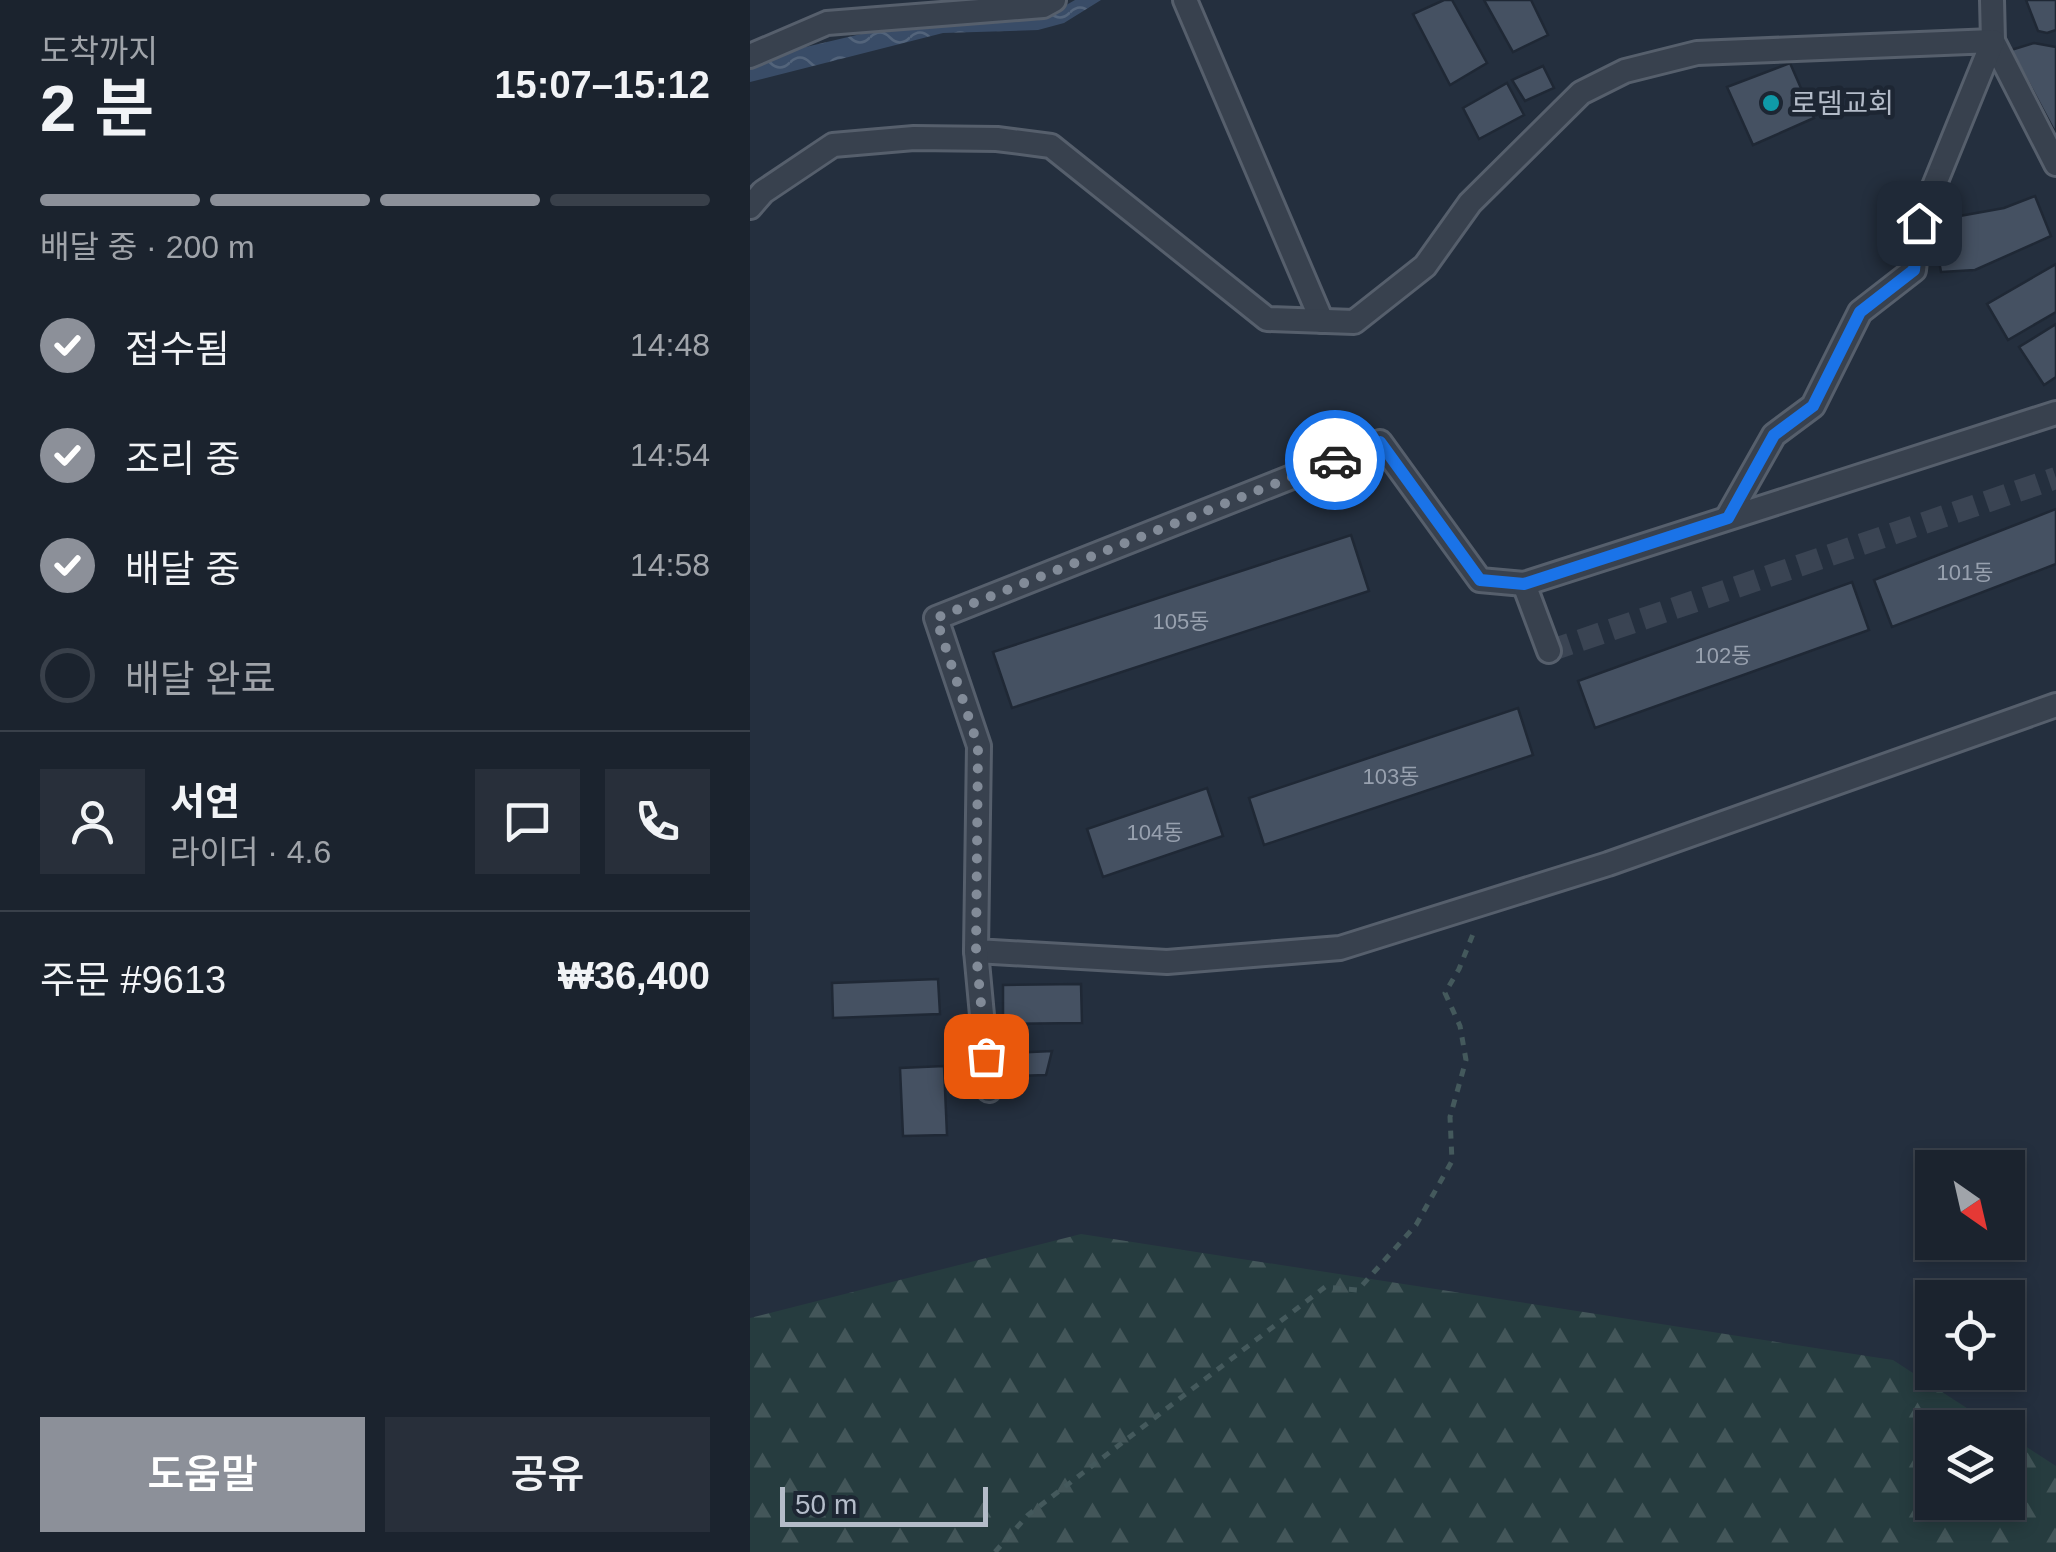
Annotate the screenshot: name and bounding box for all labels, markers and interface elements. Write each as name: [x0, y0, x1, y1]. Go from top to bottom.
text: 도착까지: [40, 33, 158, 69]
text: 15:07–15:12: [494, 64, 710, 106]
text: 2 분: [40, 72, 154, 145]
place label: 로뎀교회: [1791, 88, 1894, 119]
marker: 로뎀교회: [1760, 92, 1782, 114]
pin: [1877, 181, 1962, 266]
icon: home: [1892, 196, 1947, 251]
text: 배달 중 · 200 m: [40, 229, 255, 265]
icon: check: [40, 318, 95, 373]
text: 14:48: [630, 327, 710, 363]
text: 접수됨: [125, 328, 230, 370]
courier: [1285, 410, 1385, 510]
icon: check: [40, 428, 95, 483]
icon: car: [1308, 433, 1363, 488]
text: 14:54: [630, 437, 710, 473]
text: 조리 중: [125, 438, 240, 480]
icon: check: [40, 538, 95, 593]
text: 14:58: [630, 547, 710, 583]
text: 배달 중: [125, 548, 240, 590]
house number: 101동: [1937, 560, 1993, 585]
house number: 105동: [1153, 609, 1209, 634]
house number: 102동: [1695, 643, 1751, 668]
text: 배달 완료: [125, 658, 275, 700]
house number: 103동: [1363, 764, 1419, 789]
button: person: [40, 769, 145, 874]
button: chat: [475, 769, 580, 874]
button: phone: [605, 769, 710, 874]
text: 서연: [170, 781, 240, 823]
house number: 104동: [1127, 820, 1183, 845]
text: 라이더 · 4.6: [170, 834, 331, 870]
text: ₩36,400: [558, 955, 710, 997]
text: 주문 #9613: [40, 959, 226, 1001]
pin: [944, 1014, 1029, 1099]
icon: bag: [959, 1029, 1014, 1084]
north arrow: [1915, 1150, 2025, 1260]
map controls: [1915, 1150, 2025, 1520]
button: locate: [1915, 1280, 2025, 1390]
button: layers: [1915, 1410, 2025, 1520]
button: 도움말: [40, 1417, 365, 1532]
button: 공유: [385, 1417, 710, 1532]
scale bar: [780, 1482, 988, 1526]
text: 50 m: [795, 1489, 857, 1520]

